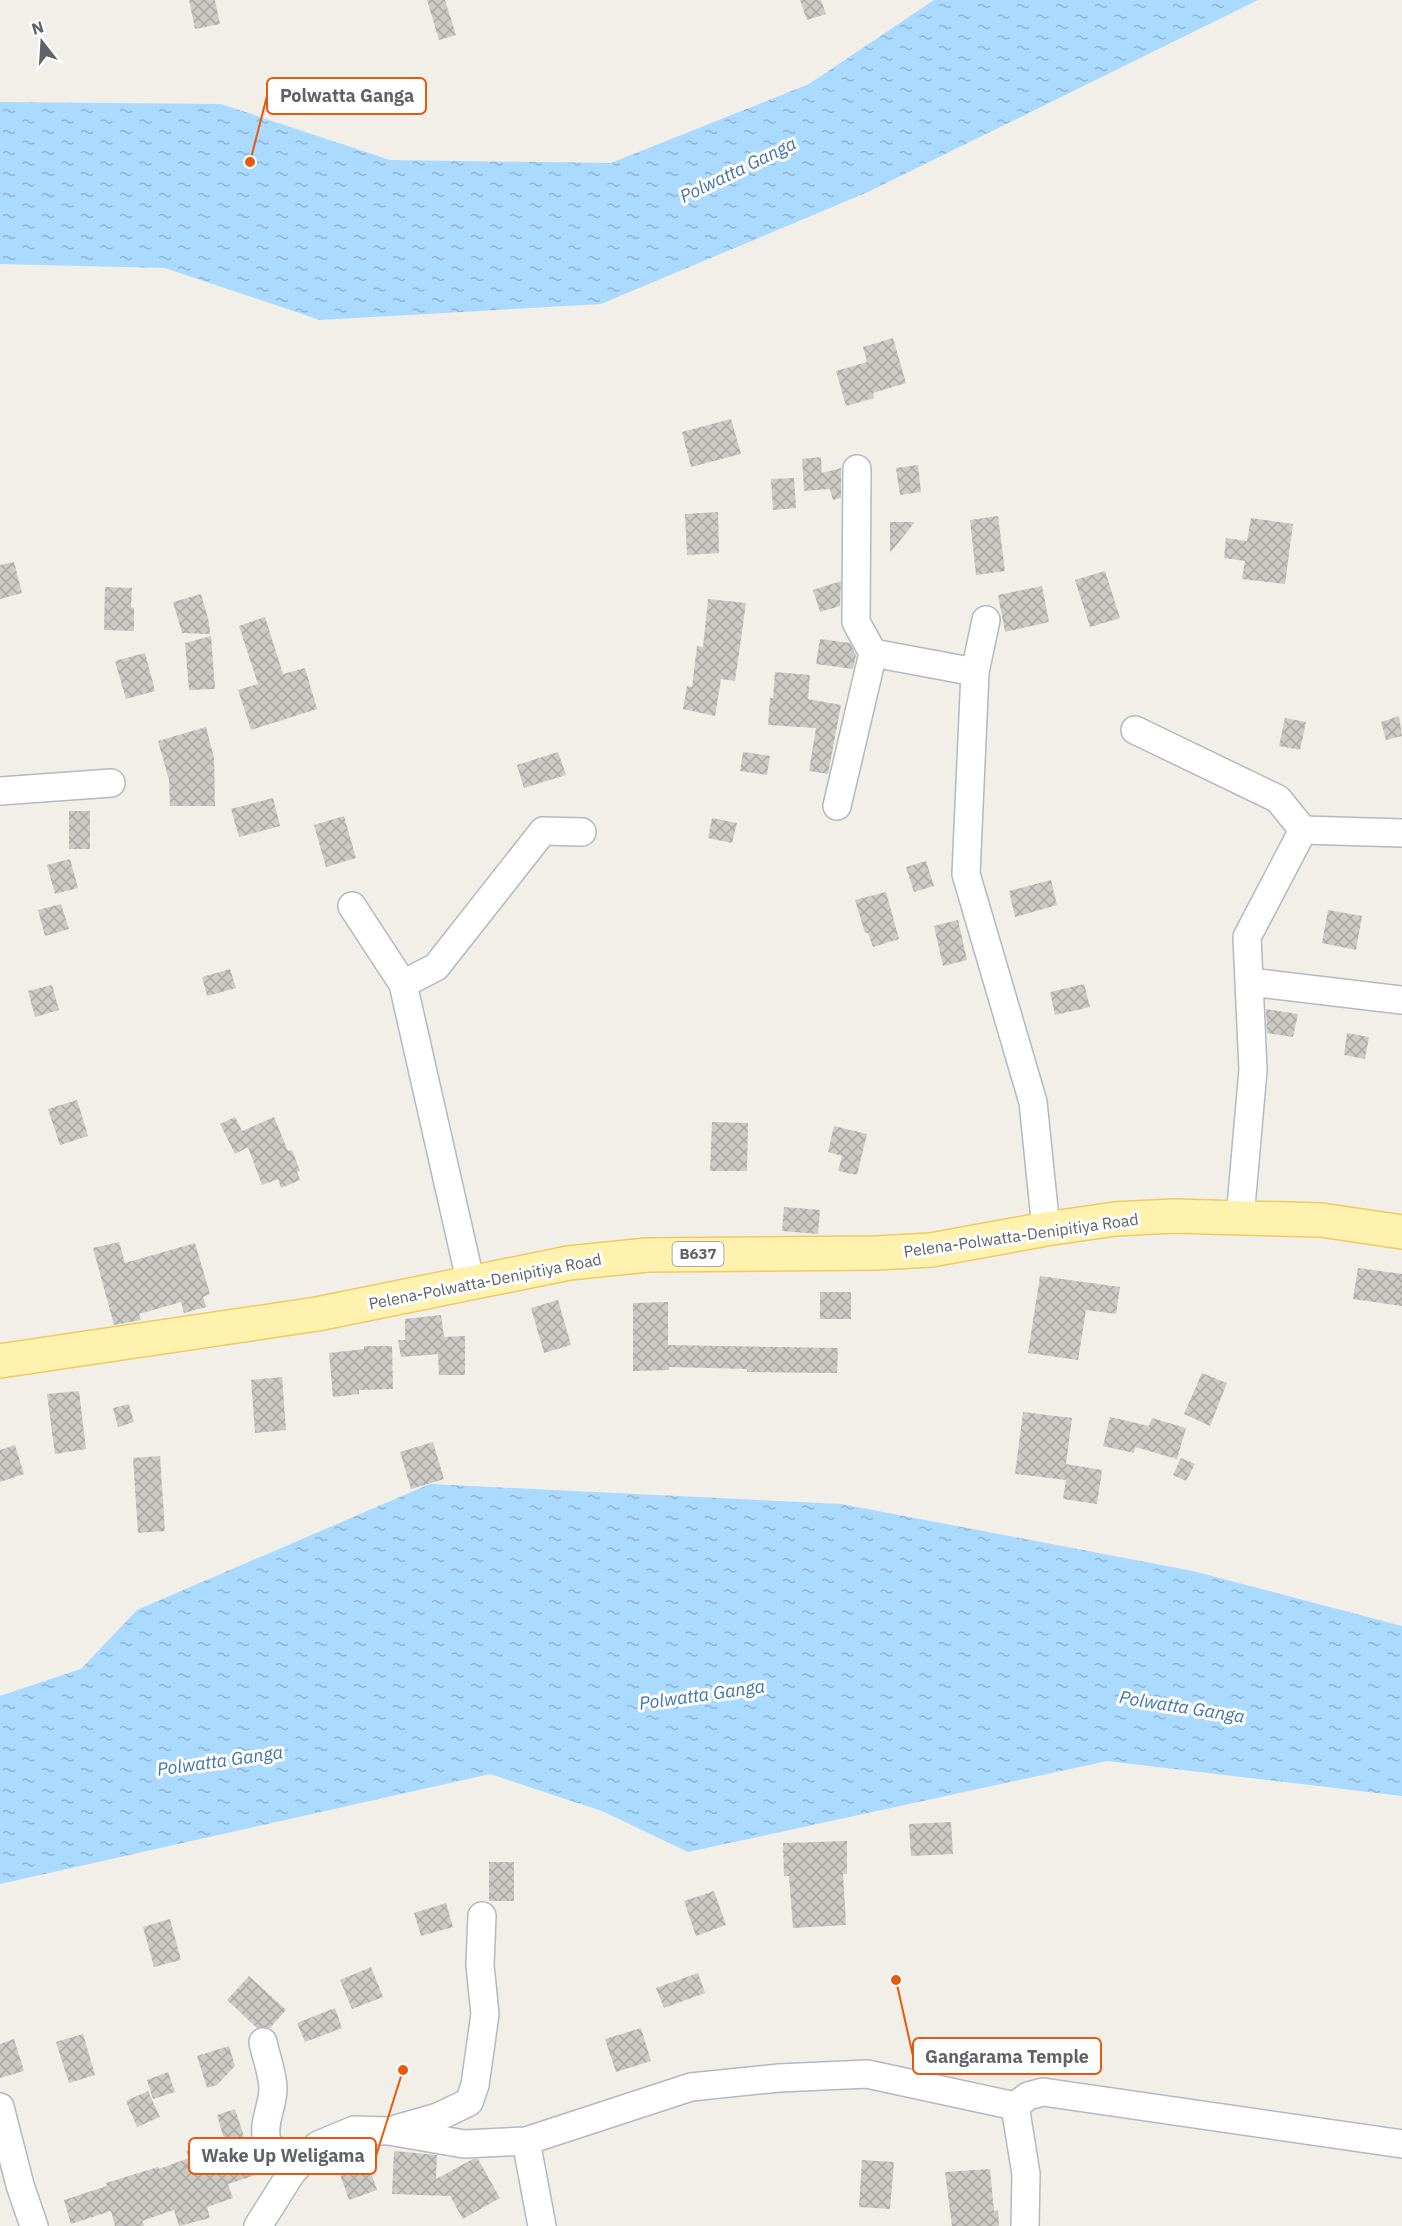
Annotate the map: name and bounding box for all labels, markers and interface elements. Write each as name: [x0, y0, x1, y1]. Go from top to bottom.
north arrow: [12, 12, 72, 72]
text: N: [29, 16, 46, 39]
callout: Polwatta Ganga: [267, 78, 426, 114]
text: Polwatta Ganga: [280, 84, 414, 107]
water label: Polwatta Ganga: [676, 131, 800, 208]
street label: Pelena-Polwatta-Denipitiya Road: [902, 1209, 1140, 1261]
road number: B637: [672, 1242, 724, 1266]
street label: Pelena-Polwatta-Denipitiya Road: [367, 1249, 603, 1313]
water label: Polwatta Ganga: [638, 1674, 766, 1715]
water label: Polwatta Ganga: [1118, 1685, 1246, 1728]
water label: Polwatta Ganga: [156, 1740, 284, 1781]
callout: Gangarama Temple: [913, 2038, 1101, 2074]
text: Gangarama Temple: [925, 2045, 1089, 2068]
callout: Wake Up Weligama: [189, 2138, 376, 2174]
text: Wake Up Weligama: [201, 2144, 365, 2167]

